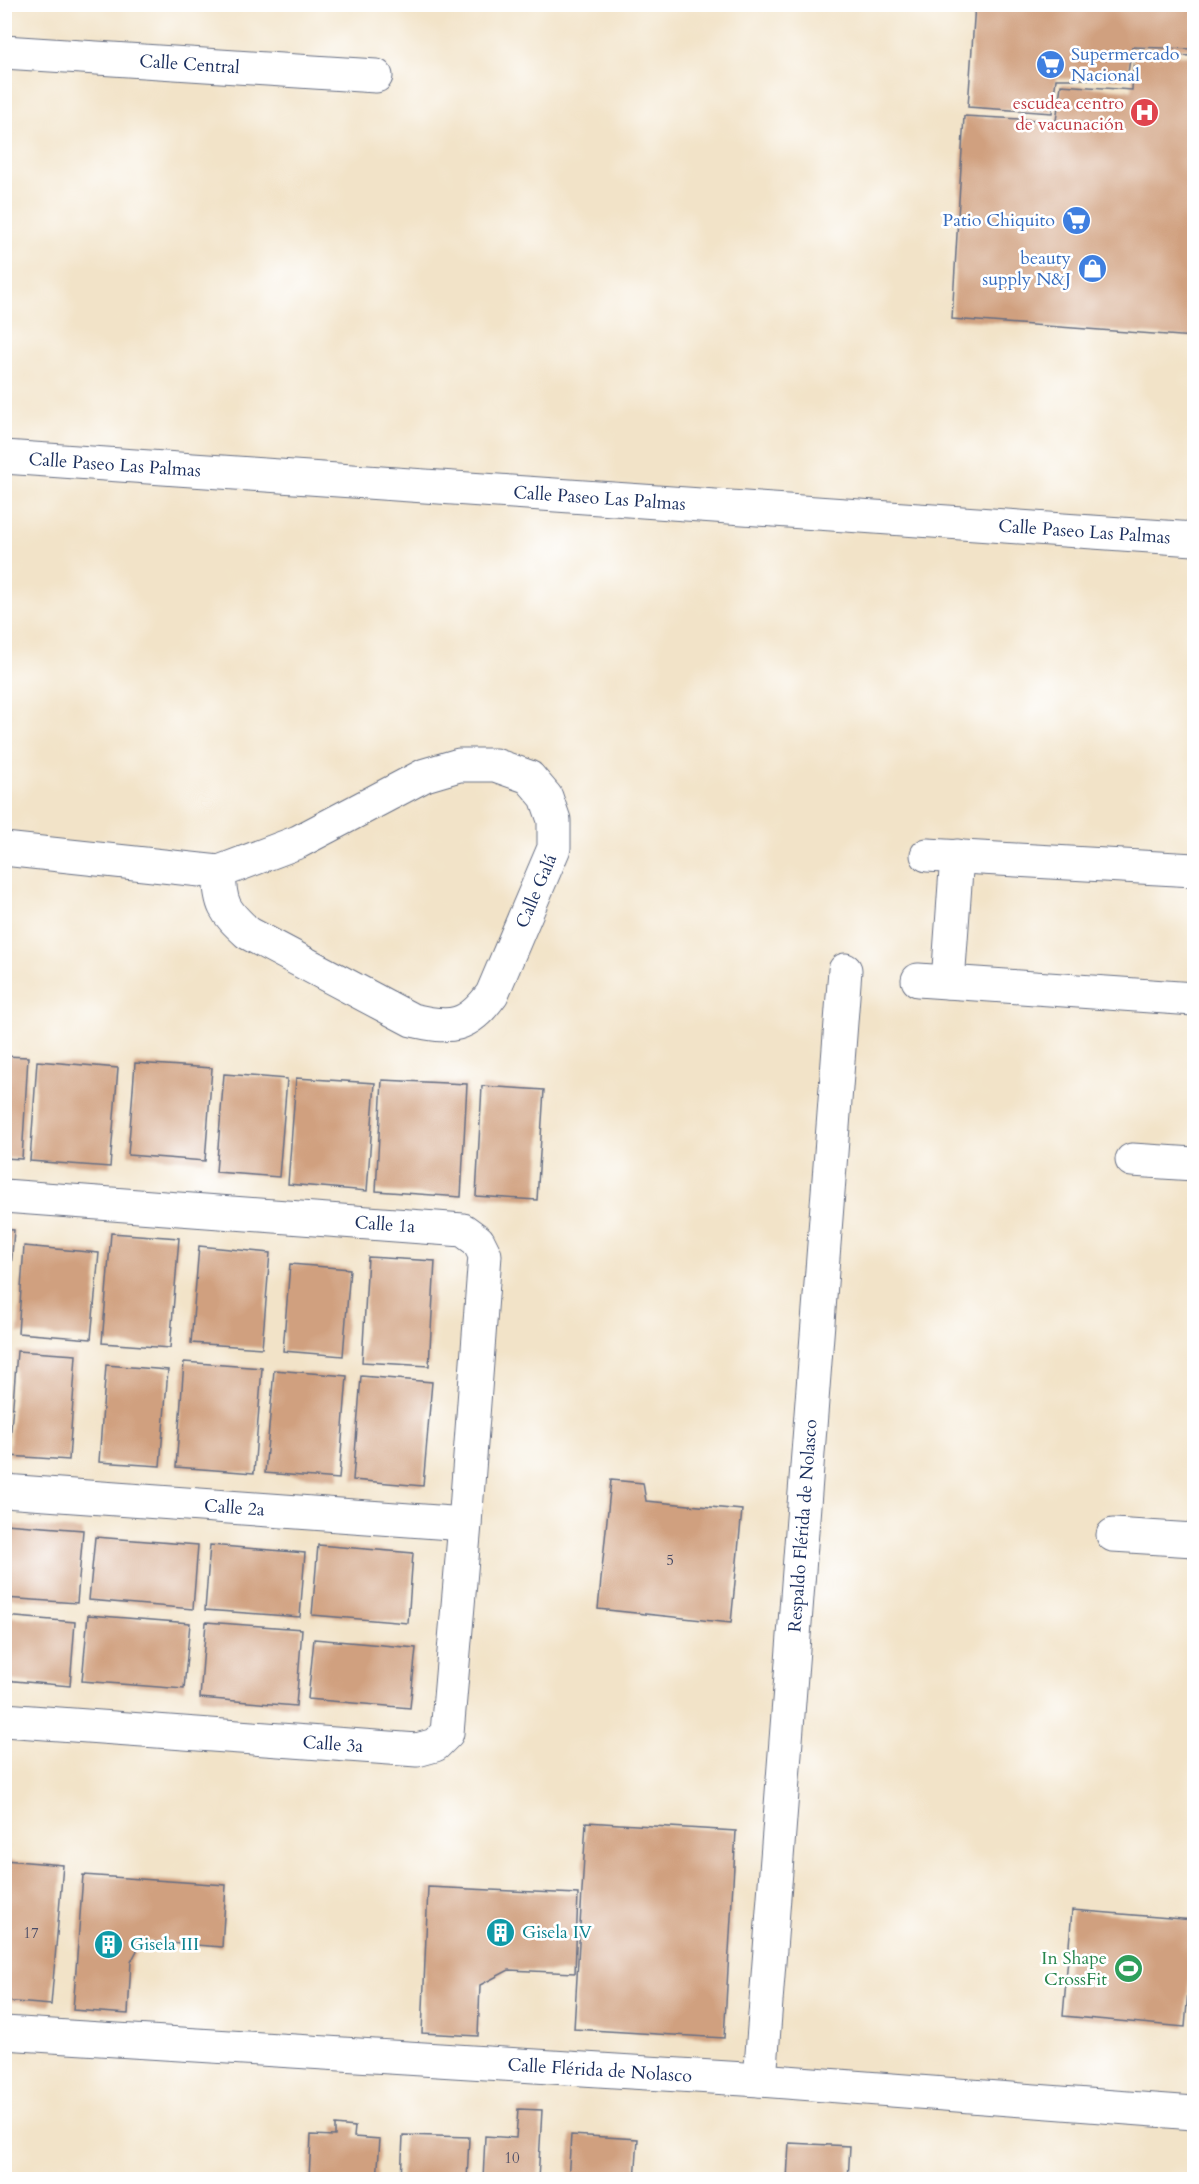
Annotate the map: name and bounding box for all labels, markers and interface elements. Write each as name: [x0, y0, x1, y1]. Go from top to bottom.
place label: Supermercado Nacional: [1071, 42, 1180, 88]
supermarket icon: Supermercado Nacional: [1034, 48, 1066, 80]
street label: Calle Central: [139, 49, 241, 80]
place label: escudea centro de vacunación: [1013, 91, 1125, 137]
hospital icon: escudea centro de vacunación: [1129, 97, 1161, 129]
supermarket icon: Patio Chiquito: [1060, 204, 1092, 236]
place label: Patio Chiquito: [943, 208, 1055, 233]
place label: beauty supply N&J: [982, 246, 1071, 292]
shop icon: beauty supply N&J: [1076, 252, 1108, 284]
street label: Calle Paseo Las Palmas: [28, 447, 202, 484]
street label: Calle Paseo Las Palmas: [513, 480, 687, 517]
street label: Calle Paseo Las Palmas: [997, 514, 1171, 550]
street label: Calle Galá: [510, 850, 563, 932]
street label: Calle 1a: [354, 1210, 416, 1239]
street label: Respaldo Flérida de Nolasco: [782, 1418, 824, 1633]
street label: Calle 2a: [203, 1493, 266, 1523]
house number: 5: [666, 1550, 674, 1570]
street label: Calle 3a: [302, 1730, 364, 1759]
building icon: Gisela IV: [485, 1916, 517, 1948]
place label: Gisela IV: [522, 1920, 593, 1945]
house number: 17: [23, 1923, 39, 1943]
building icon: Gisela III: [93, 1928, 125, 1960]
place label: Gisela III: [130, 1932, 199, 1957]
place label: In Shape CrossFit: [1041, 1946, 1107, 1992]
sports icon: In Shape CrossFit: [1112, 1952, 1144, 1984]
street label: Calle Flérida de Nolasco: [507, 2052, 693, 2089]
house number: 10: [504, 2148, 520, 2168]

